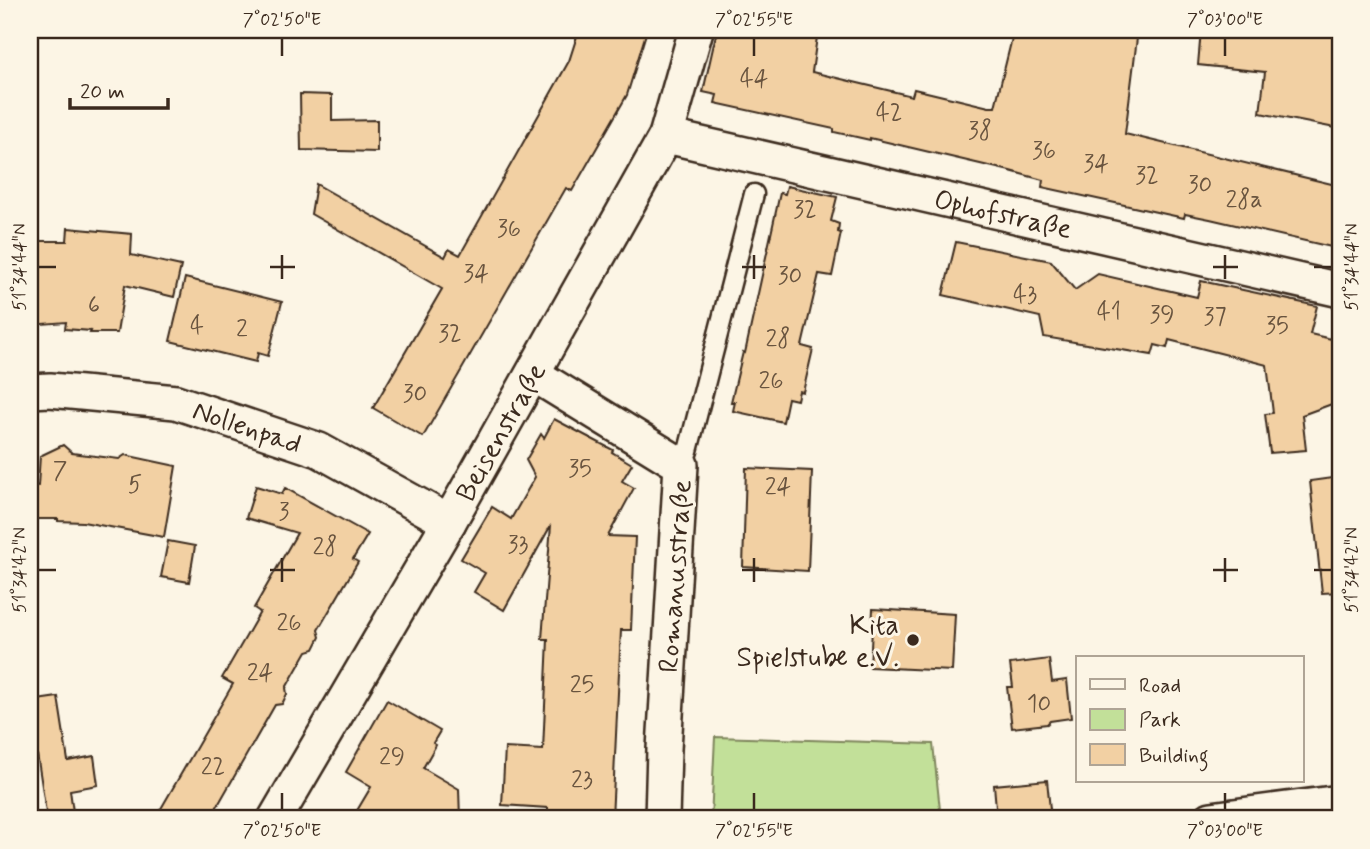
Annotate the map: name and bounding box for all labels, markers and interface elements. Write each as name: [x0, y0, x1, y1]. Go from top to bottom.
text: 7°02'50"E: [243, 8, 321, 32]
text: 7°02'55"E: [715, 8, 793, 32]
text: 7°03'00"E: [1187, 8, 1263, 32]
house number: 44: [740, 64, 768, 95]
scale bar: [70, 66, 168, 110]
text: 20 m: [80, 78, 125, 106]
house number: 42: [876, 98, 902, 129]
house number: 38: [968, 116, 992, 147]
house number: 36: [1032, 136, 1056, 167]
house number: 34: [1083, 149, 1109, 180]
house number: 32: [1135, 161, 1159, 192]
house number: 30: [1188, 170, 1212, 201]
street label: Ophofstraße: [930, 182, 1075, 249]
house number: 28a: [1225, 185, 1263, 216]
house number: 32: [793, 195, 817, 226]
house number: 36: [497, 214, 521, 245]
text: 51°34'44"N: [8, 223, 32, 311]
text: 51°34'44"N: [1340, 223, 1364, 311]
house number: 34: [463, 259, 489, 290]
house number: 30: [778, 261, 802, 292]
house number: 43: [1013, 280, 1037, 311]
house number: 6: [88, 290, 100, 321]
house number: 41: [1097, 297, 1121, 328]
house number: 39: [1149, 300, 1175, 331]
house number: 37: [1204, 302, 1226, 333]
house number: 4: [190, 311, 204, 342]
house number: 35: [1265, 311, 1289, 342]
house number: 2: [236, 314, 248, 345]
house number: 32: [438, 319, 462, 350]
house number: 28: [766, 324, 790, 355]
street label: Beisenstraße: [448, 357, 556, 509]
house number: 26: [758, 366, 784, 397]
house number: 30: [403, 379, 427, 410]
street label: Nollenpad: [188, 393, 306, 464]
house number: 35: [568, 454, 592, 485]
house number: 7: [53, 456, 67, 487]
house number: 5: [128, 470, 142, 501]
house number: 24: [765, 472, 791, 503]
street label: Romanusstraße: [651, 478, 702, 674]
house number: 3: [279, 497, 290, 528]
text: 51°34'42"N: [8, 527, 32, 613]
text: 51°34'42"N: [1340, 527, 1364, 613]
house number: 33: [508, 530, 529, 561]
house number: 28: [313, 532, 337, 563]
house number: 26: [276, 608, 302, 639]
place label: Kita Spielstube e.V.: [737, 608, 899, 677]
marker: Kita Spielstube e.V.: [905, 632, 921, 648]
legend: [1076, 656, 1304, 782]
house number: 24: [247, 658, 273, 689]
house number: 25: [570, 670, 594, 701]
text: Road: [1139, 672, 1181, 700]
house number: 10: [1027, 689, 1051, 720]
text: Park: [1139, 706, 1181, 734]
house number: 29: [379, 742, 405, 773]
text: Building: [1139, 742, 1209, 772]
house number: 22: [201, 752, 225, 783]
house number: 23: [571, 765, 593, 796]
text: 7°02'50"E: [243, 819, 321, 843]
text: 7°02'55"E: [715, 819, 793, 843]
text: 7°03'00"E: [1187, 819, 1263, 843]

